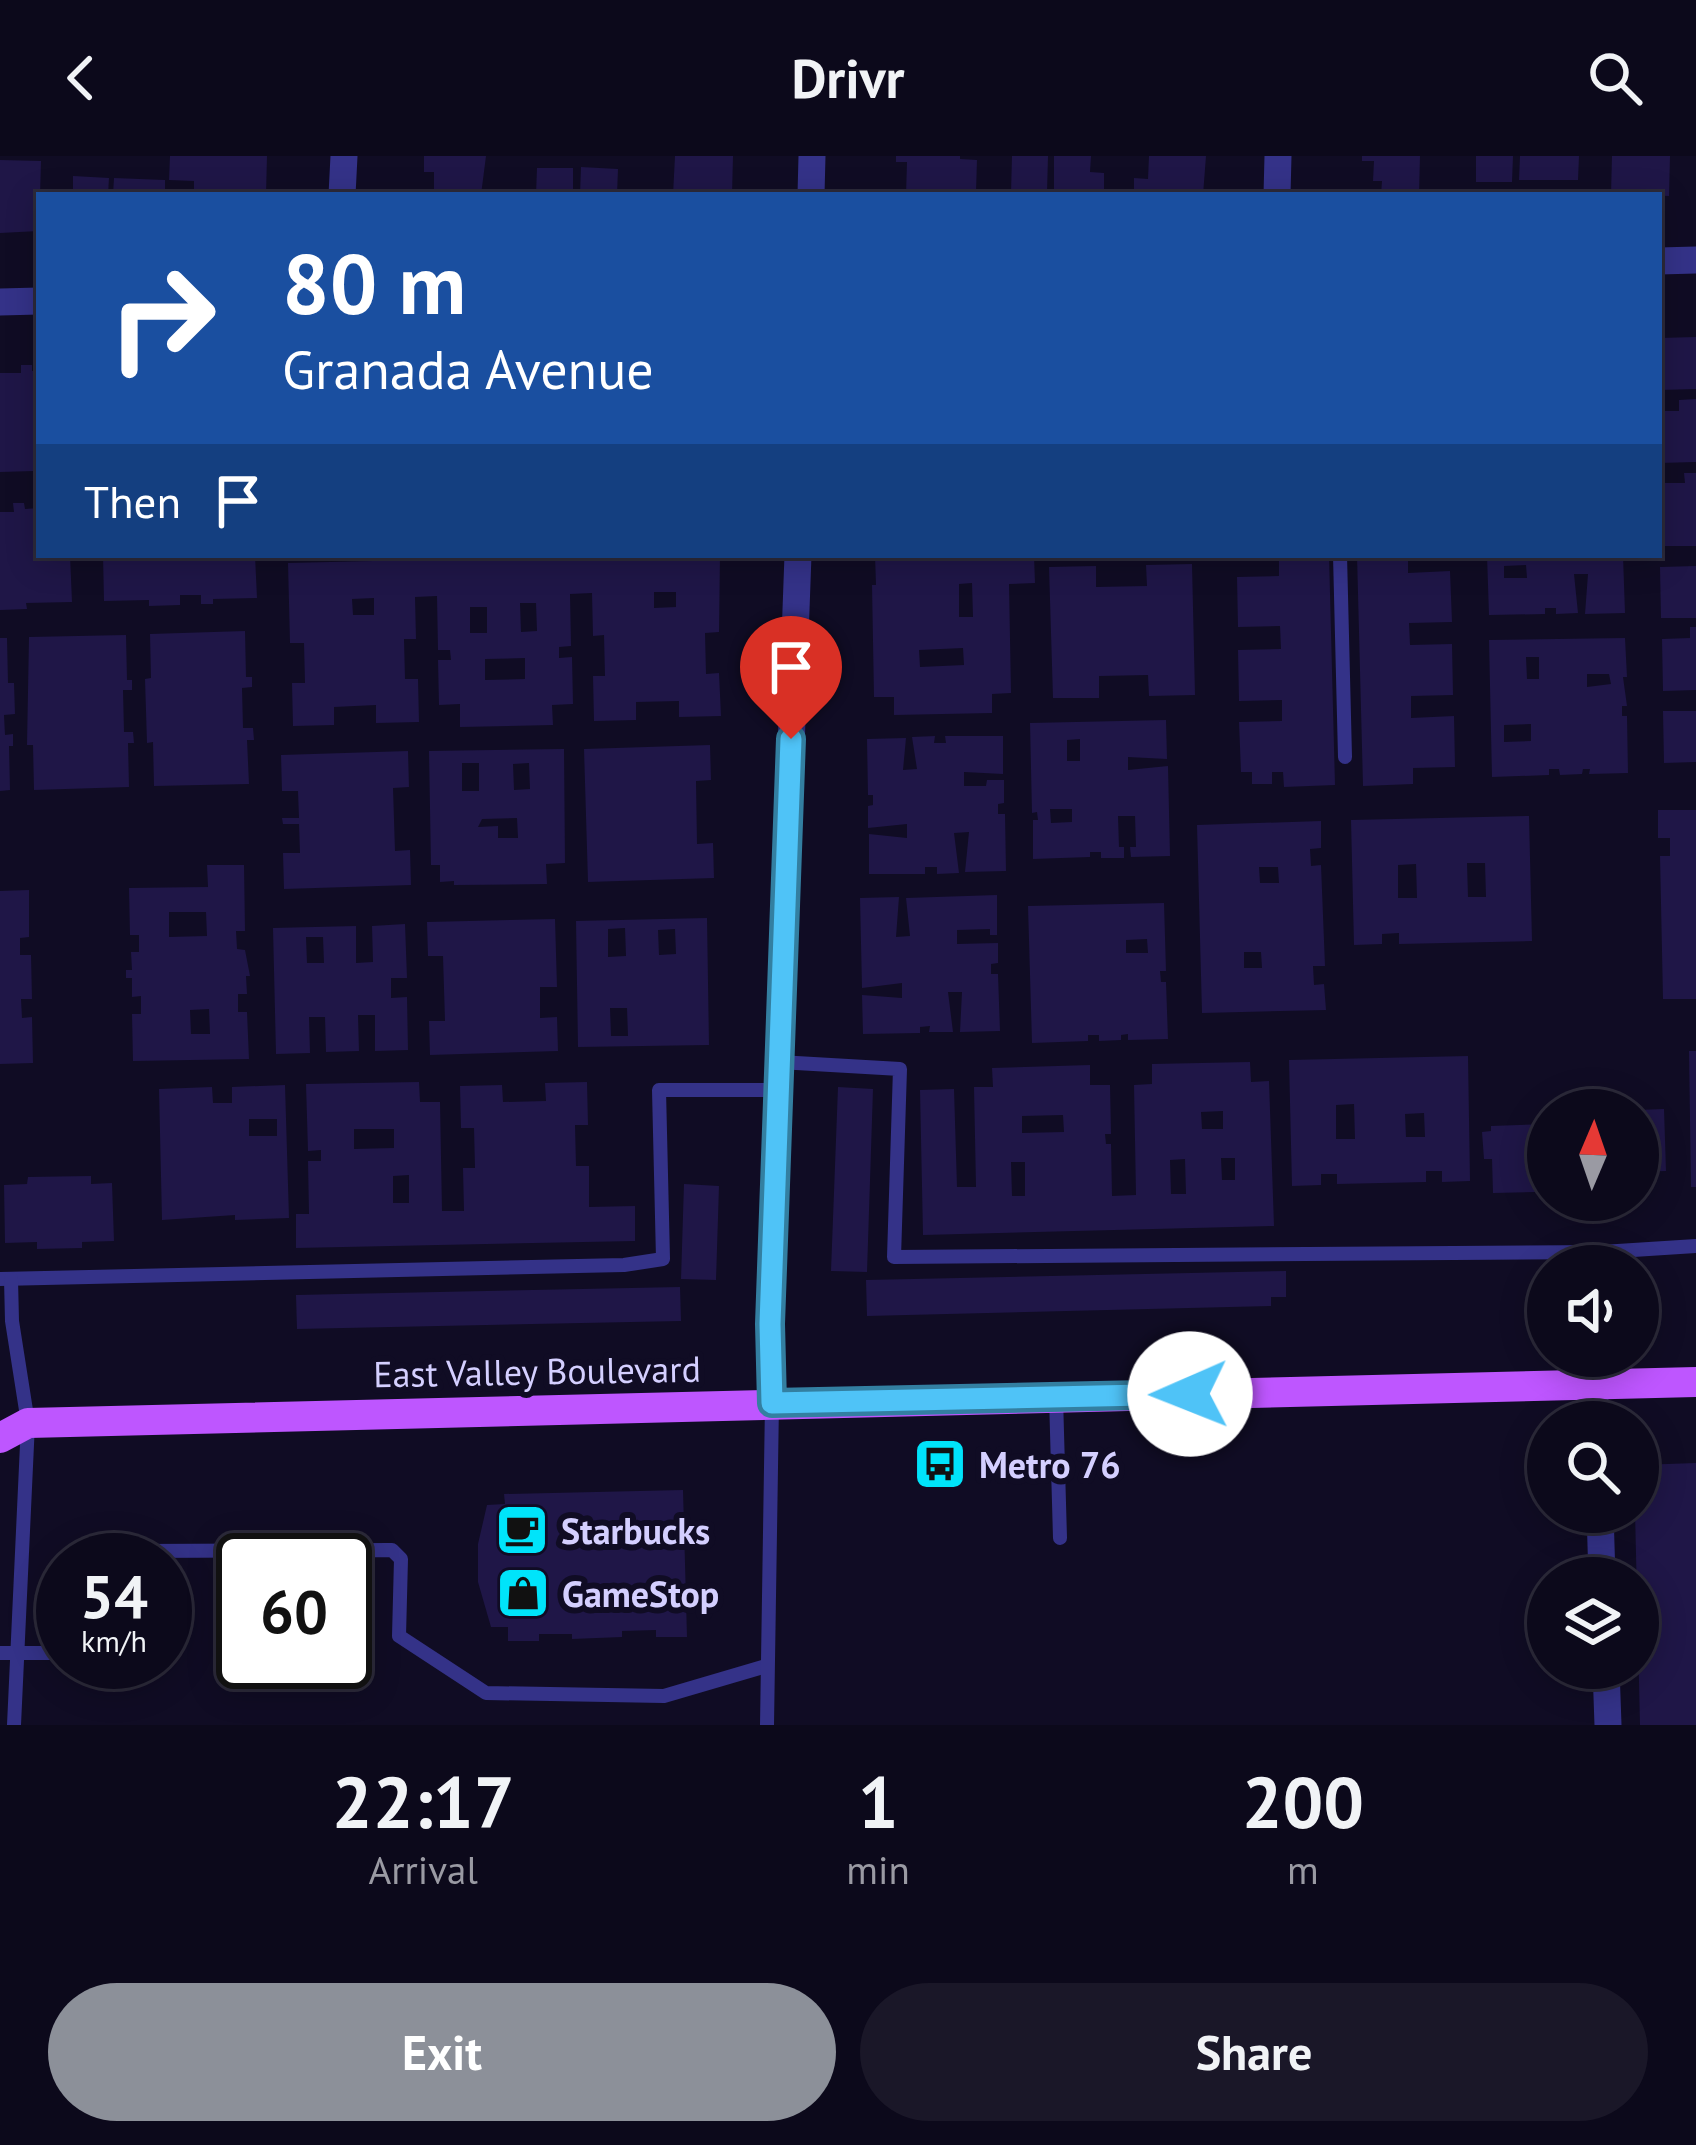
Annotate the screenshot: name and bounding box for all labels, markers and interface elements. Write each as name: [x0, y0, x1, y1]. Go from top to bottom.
text: Drivr: [791, 43, 905, 113]
icon: back: [48, 45, 114, 111]
icon: search: [1582, 45, 1648, 111]
text: 80 m: [282, 228, 466, 337]
icon: right: [84, 240, 240, 396]
text: Granada Avenue: [282, 334, 654, 404]
icon: arrive: [205, 468, 271, 534]
text: Then: [84, 472, 181, 530]
pin: [740, 616, 842, 739]
icon: arrive: [758, 634, 824, 700]
north arrow: [1527, 1089, 1659, 1221]
map controls: [1527, 1089, 1659, 1689]
button: sound: [1527, 1245, 1659, 1377]
position arrow: [1127, 1331, 1253, 1457]
street label: East Valley Boulevard: [373, 1345, 701, 1397]
button: search: [1527, 1401, 1659, 1533]
bus stop icon: Metro 76: [912, 1436, 968, 1492]
place label: Metro 76: [979, 1441, 1121, 1488]
cafe icon: Starbucks: [494, 1502, 550, 1558]
place label: Starbucks: [561, 1507, 710, 1554]
speed limit sign: 60: [216, 1533, 372, 1689]
text: 54: [80, 1557, 148, 1635]
button: layers: [1527, 1557, 1659, 1689]
shop icon: GameStop: [495, 1565, 551, 1621]
place label: GameStop: [562, 1570, 719, 1617]
text: km/h: [81, 1621, 147, 1660]
text: 22:17: [332, 1755, 515, 1848]
text: 1: [858, 1755, 899, 1848]
text: 200: [1242, 1755, 1364, 1848]
text: Arrival: [369, 1844, 478, 1895]
text: min: [846, 1844, 910, 1895]
text: m: [1287, 1844, 1319, 1895]
button: Exit: [48, 1983, 836, 2121]
button: Share: [860, 1983, 1648, 2121]

